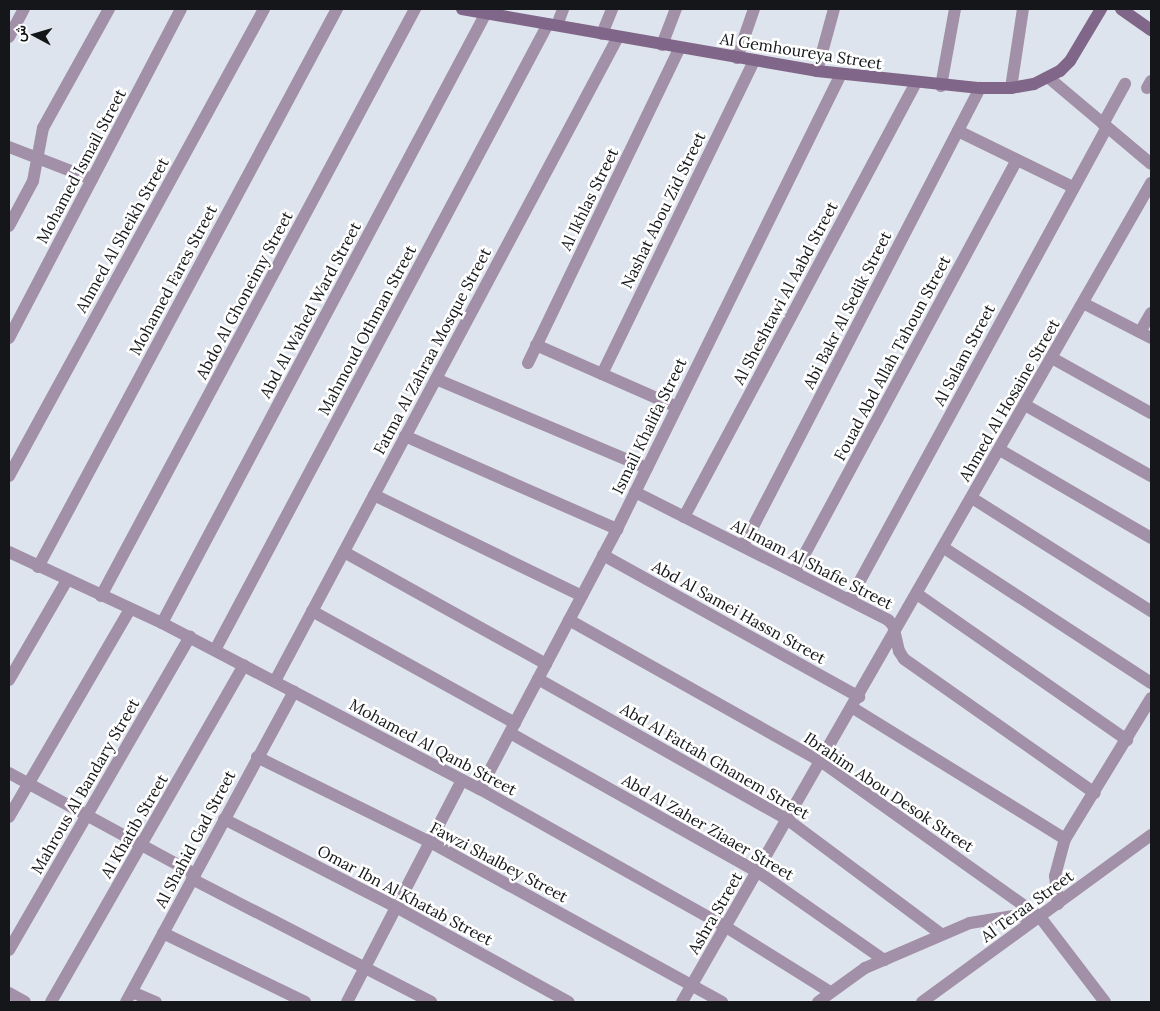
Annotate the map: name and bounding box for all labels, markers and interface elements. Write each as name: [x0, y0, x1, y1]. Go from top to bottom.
north arrow: [10, 10, 60, 60]
text: ش: [10, 24, 30, 43]
street label: Al Gemhoureya Street: [719, 29, 883, 73]
street label: Mohamed Ismail Street: [32, 86, 130, 246]
street label: Nashat Abou Zid Street: [617, 129, 709, 291]
street label: Al Ikhlas Street: [556, 145, 622, 253]
street label: Ahmed Al Sheikh Street: [71, 154, 173, 316]
street label: Al Sheshtawi Al Aabd Street: [729, 198, 841, 388]
street label: Mohamed Fares Street: [125, 202, 221, 358]
street label: Abdo Al Ghoneimy Street: [192, 208, 296, 382]
street label: Abd Al Wahed Ward Street: [255, 219, 365, 401]
street label: Abi Bakr Al Sedik Street: [799, 228, 895, 392]
street label: Mahmoud Othman Street: [314, 242, 420, 418]
street label: Fatma Al Zahraa Mosque Street: [369, 244, 495, 458]
street label: Fouad Abd Allah Tahoun Street: [830, 252, 954, 464]
street label: Al Salam Street: [929, 301, 999, 409]
street label: Ahmed Al Hosaine Street: [955, 315, 1063, 485]
street label: Ismail Khalifa Street: [608, 355, 690, 497]
street label: Al Imam Al Shafie Street: [728, 515, 896, 613]
street label: Abd Al Samei Hassn Street: [649, 556, 829, 668]
street label: Mahrous Al Bandary Street: [27, 695, 143, 877]
street label: Mohamed Al Qanb Street: [346, 695, 520, 799]
street label: Abd Al Fattah Ghanem Street: [617, 699, 813, 823]
street label: Ibrahim Abou Desok Street: [801, 728, 977, 856]
street label: Al Shahid Gad Street: [151, 767, 239, 911]
street label: Abd Al Zaher Ziaaer Street: [619, 770, 797, 884]
street label: Al Khatib Street: [96, 771, 172, 881]
street label: Fawzi Shalbey Street: [427, 818, 571, 906]
street label: Omar Ibn Al Khatab Street: [314, 841, 496, 949]
street label: Al Teraa Street: [977, 866, 1077, 946]
street label: Ashra Street: [684, 869, 746, 957]

